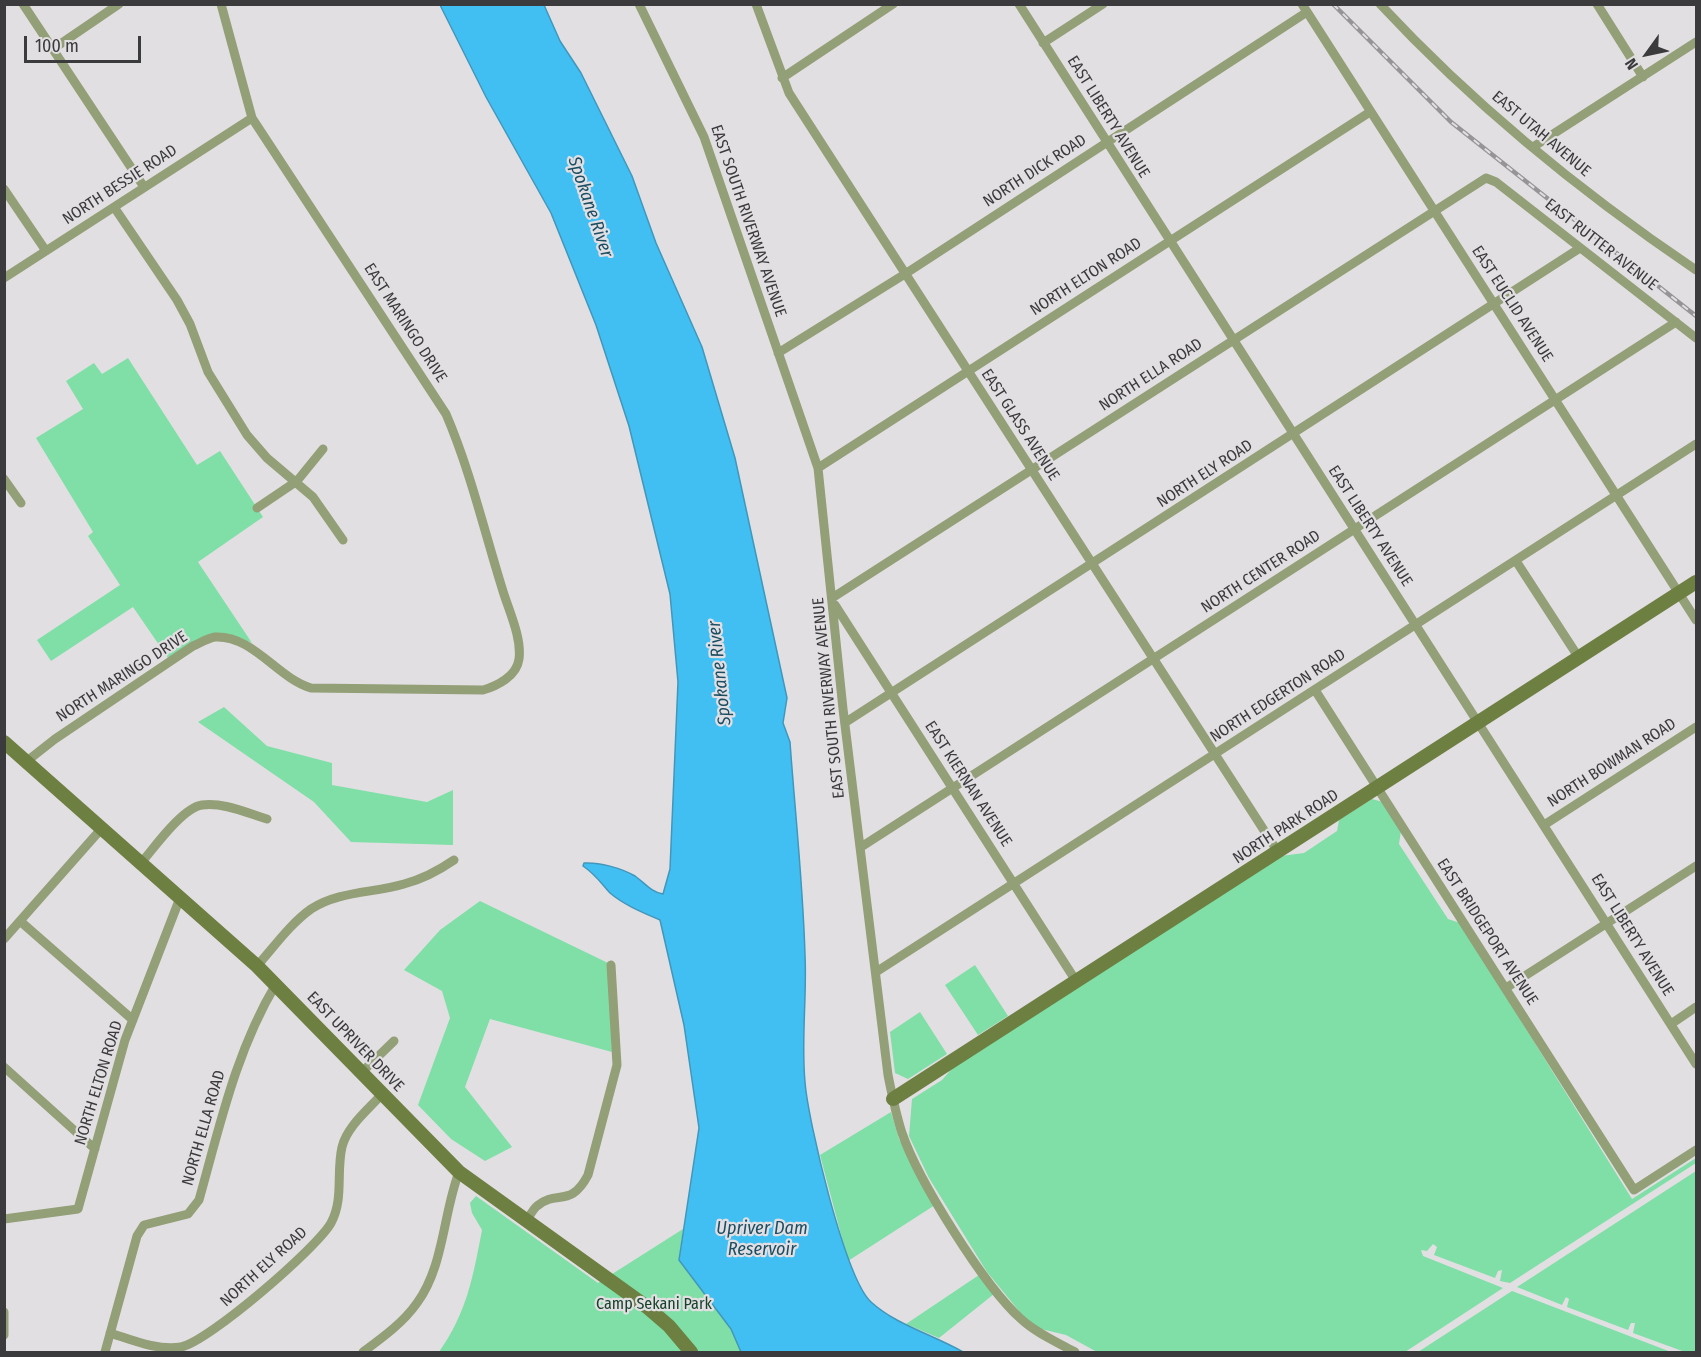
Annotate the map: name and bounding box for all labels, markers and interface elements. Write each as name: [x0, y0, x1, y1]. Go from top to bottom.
scale bar: [27, 24, 144, 62]
north arrow: [1617, 24, 1677, 84]
text: 100 m: [35, 35, 79, 57]
street label: EAST LIBERTY AVENUE: [1063, 52, 1153, 182]
text: N: [1621, 55, 1642, 73]
street label: EAST UTAH AVENUE: [1488, 87, 1594, 181]
street label: EAST SOUTH RIVERWAY AVENUE: [706, 122, 790, 320]
street label: NORTH DICK ROAD: [980, 131, 1090, 211]
street label: NORTH BESSIE ROAD: [59, 141, 181, 229]
water label: Spokane River: [563, 154, 617, 260]
street label: EAST RUTTER AVENUE: [1541, 195, 1661, 295]
street label: NORTH ELTON ROAD: [1027, 234, 1145, 320]
street label: EAST EUCLID AVENUE: [1467, 242, 1557, 366]
street label: EAST MARINGO DRIVE: [359, 260, 451, 386]
street label: NORTH ELLA ROAD: [1096, 335, 1206, 415]
street label: EAST GLASS AVENUE: [977, 366, 1063, 484]
street label: NORTH ELY ROAD: [1154, 436, 1256, 512]
street label: EAST LIBERTY AVENUE: [1324, 462, 1416, 590]
street label: NORTH CENTER ROAD: [1198, 526, 1324, 618]
street label: EAST SOUTH RIVERWAY AVENUE: [809, 597, 849, 799]
water label: Spokane River: [704, 620, 736, 726]
street label: NORTH MARINGO DRIVE: [53, 627, 191, 727]
street label: NORTH EDGERTON ROAD: [1207, 645, 1349, 747]
street label: NORTH BOWMAN ROAD: [1544, 714, 1680, 812]
street label: EAST KIERNAN AVENUE: [920, 718, 1016, 850]
street label: NORTH PARK ROAD: [1230, 786, 1342, 868]
street label: EAST BRIDGEPORT AVENUE: [1432, 855, 1542, 1009]
street label: EAST LIBERTY AVENUE: [1587, 870, 1677, 1000]
street label: EAST UPRIVER DRIVE: [302, 988, 408, 1096]
street label: NORTH ELTON ROAD: [71, 1019, 127, 1147]
street label: NORTH ELLA ROAD: [178, 1068, 230, 1188]
water label: Upriver Dam Reservoir: [716, 1218, 808, 1260]
street label: NORTH ELY ROAD: [217, 1223, 311, 1311]
park label: Camp Sekani Park: [596, 1295, 712, 1315]

